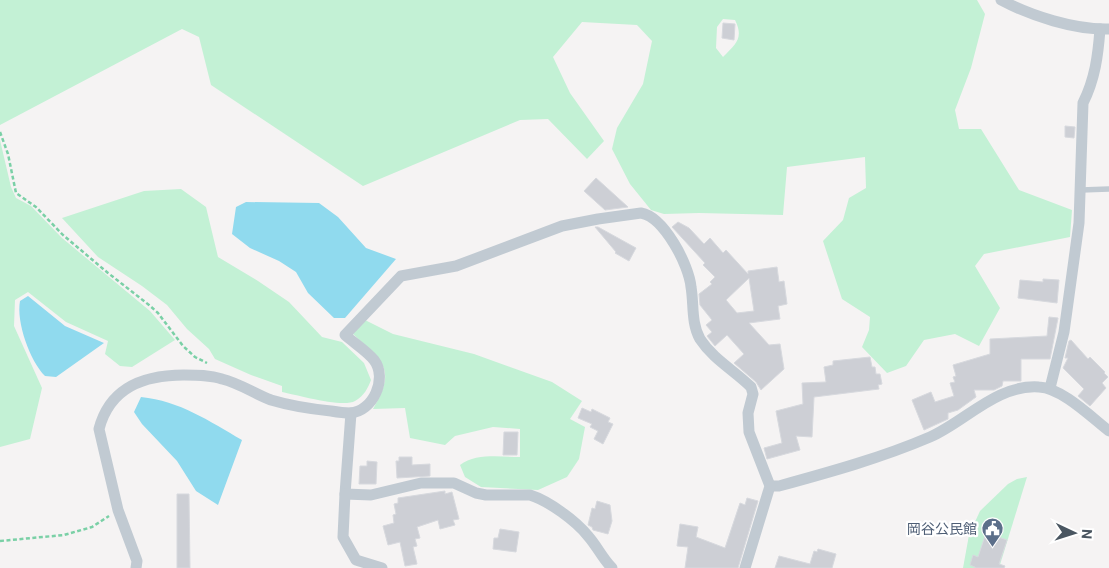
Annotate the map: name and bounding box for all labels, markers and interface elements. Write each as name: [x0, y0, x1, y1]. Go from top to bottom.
north arrow: [1049, 508, 1099, 558]
public building icon: 岡谷公民館: [981, 517, 1005, 548]
place label: 岡谷公民館: [907, 521, 977, 537]
text: N: [1079, 528, 1095, 539]

